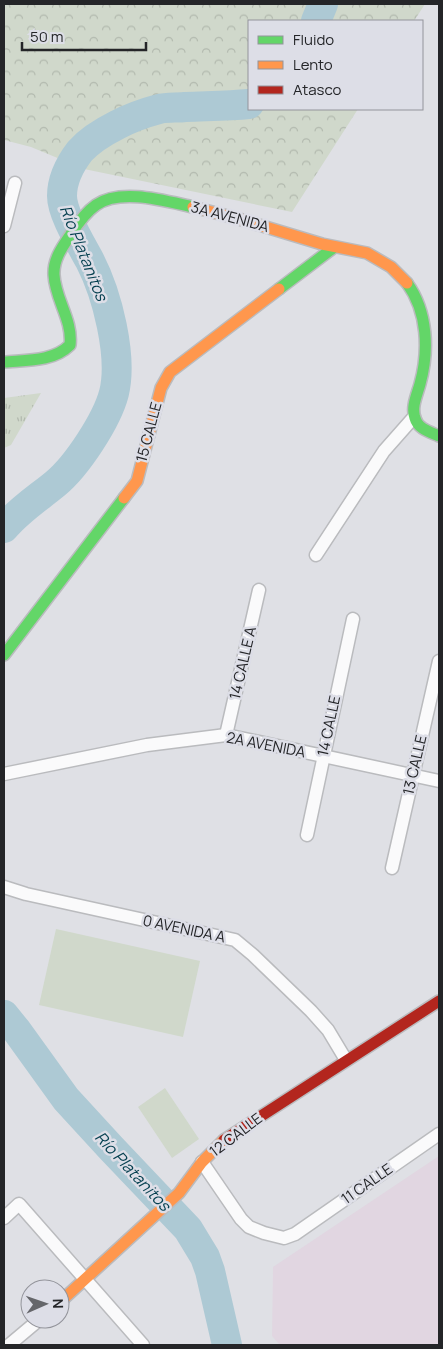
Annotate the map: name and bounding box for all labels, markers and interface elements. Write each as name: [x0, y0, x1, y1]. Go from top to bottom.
scale bar: [22, 20, 146, 52]
legend: [248, 20, 423, 110]
text: 50 m: [30, 26, 64, 47]
text: Fluido: [293, 29, 334, 50]
text: Lento: [293, 54, 333, 75]
text: Atasco: [293, 79, 341, 100]
street label: 3A AVENIDA: [189, 196, 272, 237]
water label: Río Platanitos: [55, 202, 114, 306]
street label: 15 CALLE: [130, 400, 167, 464]
street label: 14 CALLE A: [224, 624, 261, 701]
street label: 14 CALLE: [312, 694, 345, 758]
street label: 2A AVENIDA: [225, 727, 308, 763]
street label: 13 CALLE: [397, 733, 432, 797]
street label: 0 AVENIDA A: [141, 910, 228, 948]
street label: 12 CALLE: [205, 1108, 266, 1161]
water label: Río Platanitos: [90, 1126, 177, 1217]
street label: 11 CALLE: [337, 1158, 397, 1209]
north arrow: [20, 1279, 70, 1329]
text: N: [49, 1298, 68, 1309]

